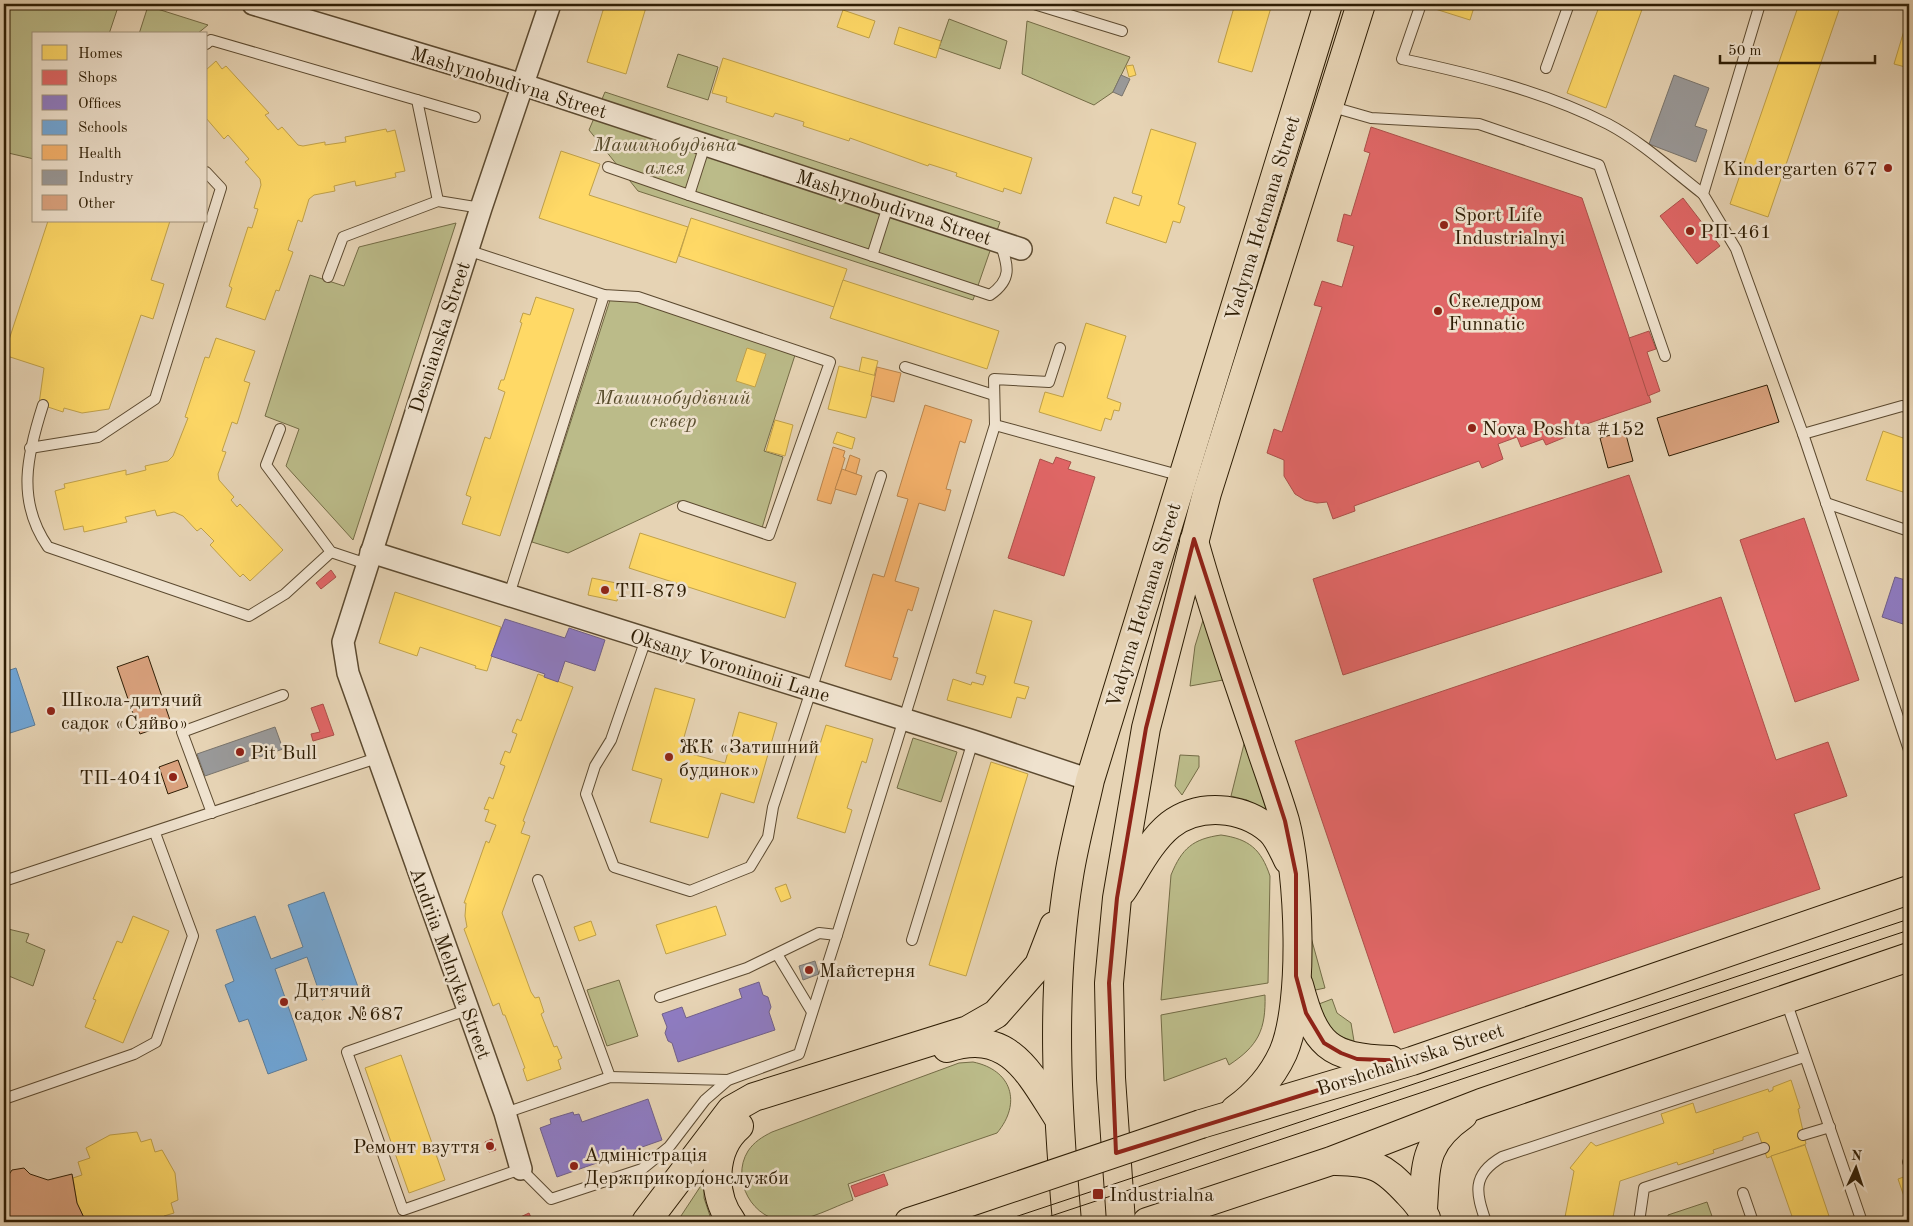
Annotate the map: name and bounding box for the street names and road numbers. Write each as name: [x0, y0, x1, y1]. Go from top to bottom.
street label: Mashynobudivna Street: [408, 45, 609, 123]
street label: Vadyma Hetmana Street: [1223, 114, 1305, 323]
street label: Mashynobudivna Street: [793, 168, 994, 250]
street label: Desnianska Street: [407, 259, 475, 416]
street label: Vadyma Hetmana Street: [1104, 501, 1186, 710]
street label: Oksany Voroninoii Lane: [627, 627, 832, 707]
street label: Andriia Melnyka Street: [405, 865, 493, 1062]
street label: Borshchahivska Street: [1315, 1021, 1507, 1101]

